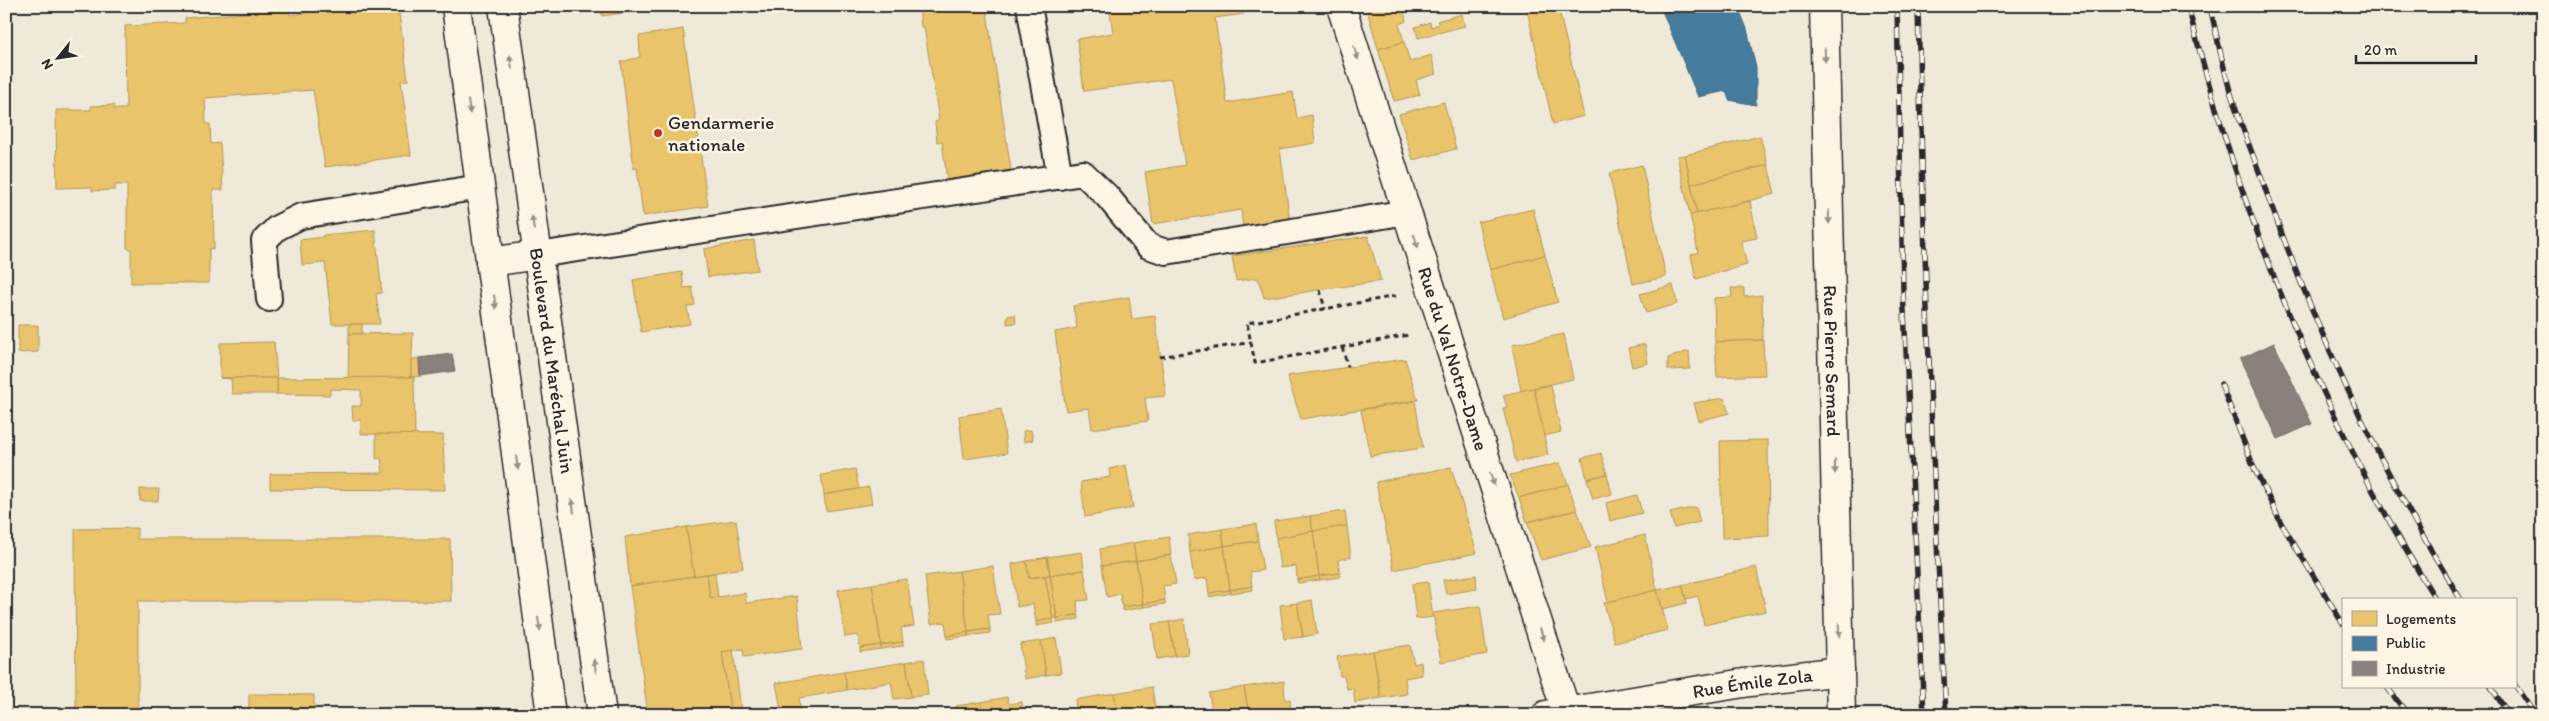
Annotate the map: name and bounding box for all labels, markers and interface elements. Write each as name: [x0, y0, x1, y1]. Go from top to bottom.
north arrow: [32, 32, 82, 82]
scale bar: [2356, 32, 2476, 64]
text: 20 m: [2364, 41, 2398, 59]
one-way arrow: [1353, 45, 1361, 60]
one-way arrow: [1821, 47, 1829, 63]
one-way arrow: [507, 54, 515, 70]
text: N: [37, 56, 57, 73]
one-way arrow: [465, 99, 473, 115]
place label: Gendarmerie nationale: [668, 111, 774, 156]
marker: Gendarmerie nationale: [652, 127, 664, 139]
one-way arrow: [1826, 210, 1834, 226]
one-way arrow: [529, 215, 537, 231]
one-way arrow: [1413, 234, 1421, 249]
street label: Boulevard du Maréchal Juin: [525, 246, 580, 475]
street label: Rue du Val Notre-Dame: [1413, 264, 1494, 453]
street label: Rue Pierre Semard: [1819, 285, 1846, 437]
one-way arrow: [491, 295, 499, 311]
one-way arrow: [513, 456, 521, 472]
one-way arrow: [1831, 460, 1839, 476]
one-way arrow: [1489, 472, 1497, 487]
one-way arrow: [568, 497, 576, 513]
legend: [2342, 598, 2516, 688]
text: Logements: [2386, 610, 2457, 628]
one-way arrow: [535, 617, 543, 633]
one-way arrow: [1835, 622, 1843, 638]
one-way arrow: [1538, 626, 1546, 641]
text: Public: [2386, 634, 2426, 652]
one-way arrow: [591, 658, 599, 674]
text: Industrie: [2386, 660, 2446, 678]
street label: Rue Émile Zola: [1691, 663, 1814, 703]

